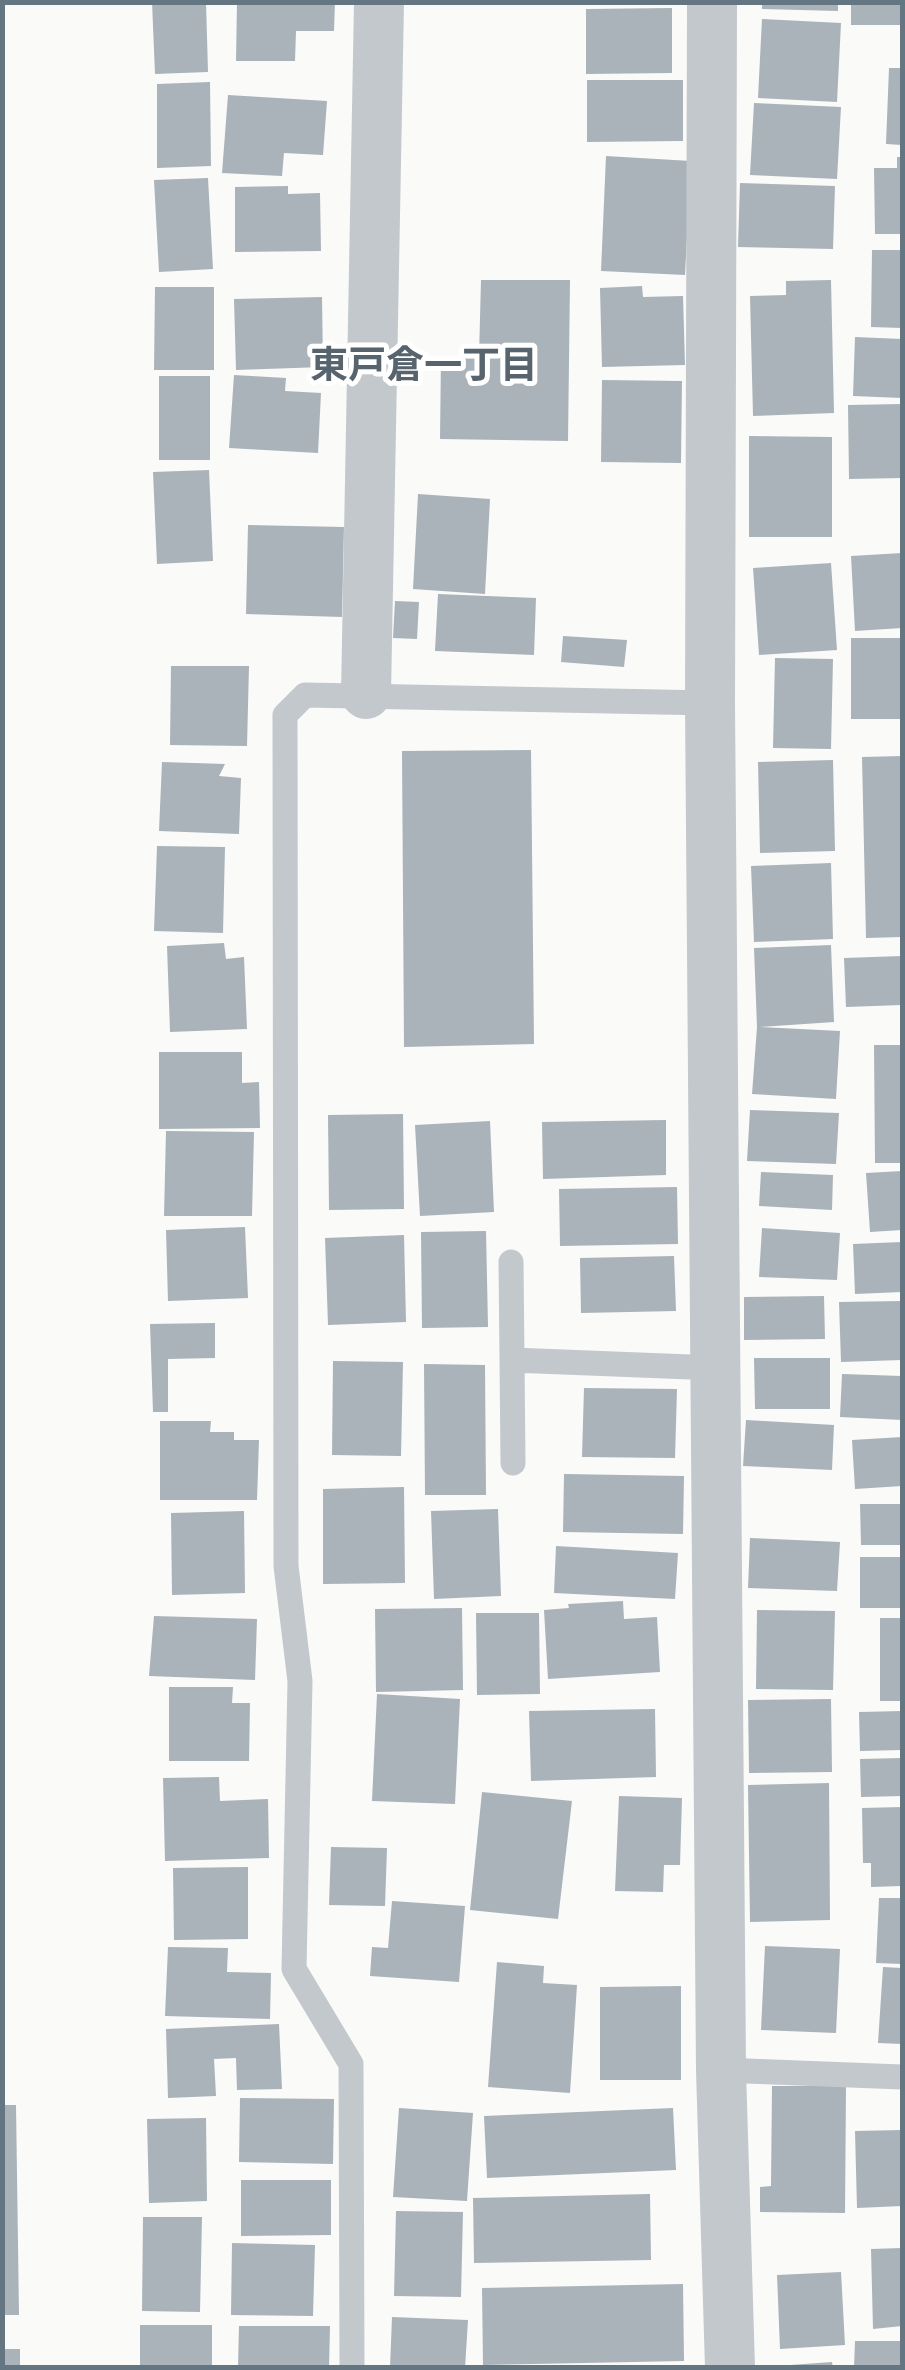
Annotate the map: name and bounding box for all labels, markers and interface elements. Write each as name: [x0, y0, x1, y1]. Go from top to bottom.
district label: 東戸倉一丁目: [310, 344, 538, 390]

